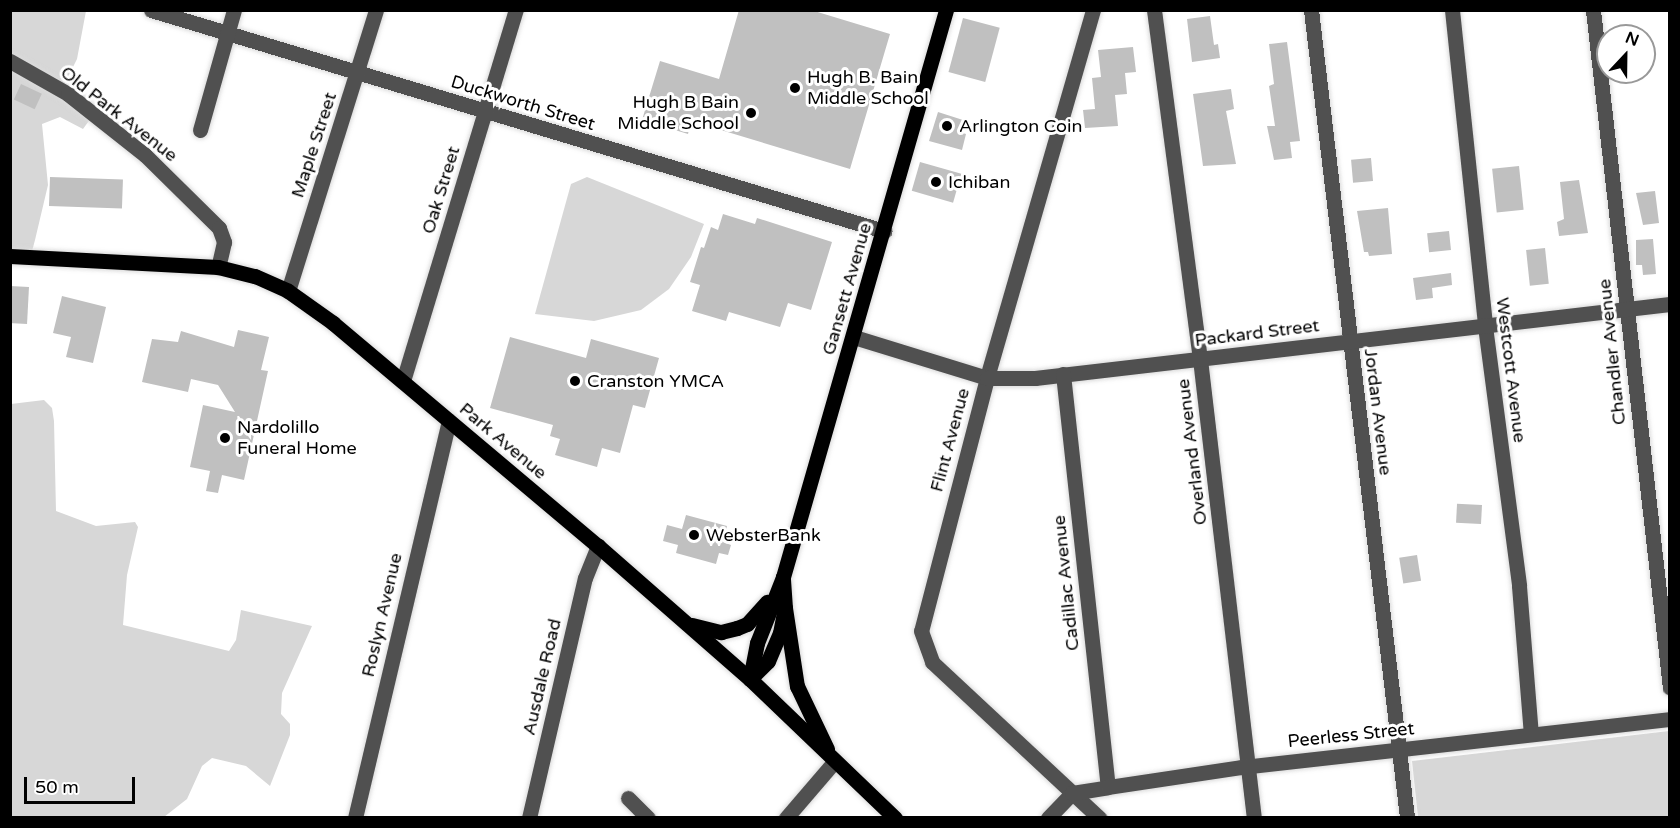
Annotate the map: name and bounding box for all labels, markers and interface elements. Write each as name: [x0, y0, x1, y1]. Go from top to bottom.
north arrow: [1596, 24, 1656, 84]
text: N: [1622, 27, 1642, 51]
street label: Old Park Avenue: [56, 62, 182, 166]
place label: Hugh B. Bain Middle School: [807, 67, 929, 110]
street label: Duckworth Street: [448, 71, 598, 135]
marker: Hugh B. Bain Middle School: [788, 81, 802, 95]
street label: Maple Street: [287, 90, 341, 200]
place label: Hugh B Bain Middle School: [617, 92, 739, 134]
marker: Hugh B Bain Middle School: [744, 106, 758, 120]
place label: Arlington Coin: [959, 115, 1082, 137]
marker: Arlington Coin: [940, 119, 954, 133]
street label: Oak Street: [417, 144, 465, 236]
place label: Ichiban: [948, 171, 1010, 193]
marker: Ichiban: [929, 175, 943, 189]
street label: Gansett Avenue: [818, 220, 876, 358]
street label: Chandler Avenue: [1594, 278, 1630, 426]
street label: Westcott Avenue: [1491, 296, 1531, 444]
street label: Packard Street: [1194, 315, 1320, 351]
street label: Jordan Avenue: [1360, 347, 1396, 477]
place label: Cranston YMCA: [587, 370, 724, 392]
marker: Cranston YMCA: [568, 374, 582, 388]
street label: Overland Avenue: [1172, 378, 1212, 526]
street label: Flint Avenue: [926, 386, 974, 494]
street label: Park Avenue: [455, 398, 551, 484]
place label: Nardolillo Funeral Home: [237, 417, 357, 460]
marker: Nardolillo Funeral Home: [218, 431, 232, 445]
street label: Cadillac Avenue: [1048, 514, 1084, 652]
place label: WebsterBank: [706, 524, 821, 546]
marker: WebsterBank: [687, 528, 701, 542]
street label: Roslyn Avenue: [357, 551, 407, 679]
street label: Ausdale Road: [518, 617, 566, 737]
street label: Peerless Street: [1287, 718, 1415, 752]
scale bar: [27, 765, 138, 803]
text: 50 m: [35, 776, 79, 798]

